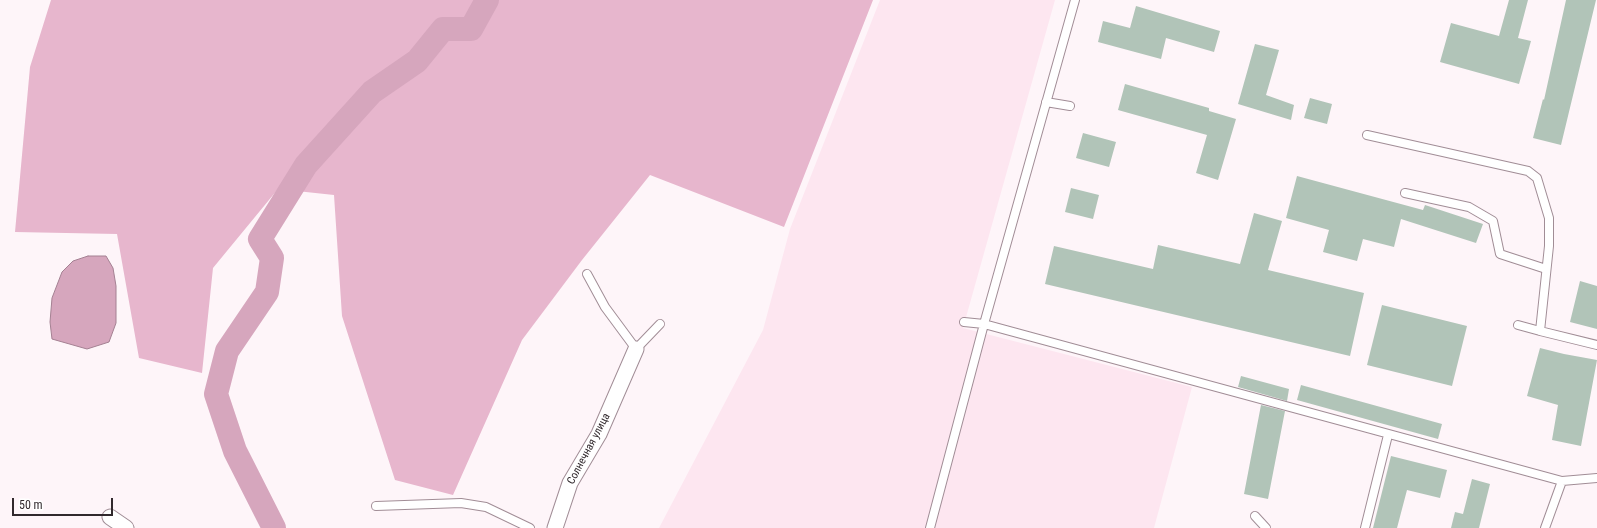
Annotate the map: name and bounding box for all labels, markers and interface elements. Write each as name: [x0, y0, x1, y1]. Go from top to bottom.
street label: Солнечная улица: [565, 411, 613, 487]
scale bar: [14, 490, 115, 516]
text: 50 m: [19, 498, 43, 512]

